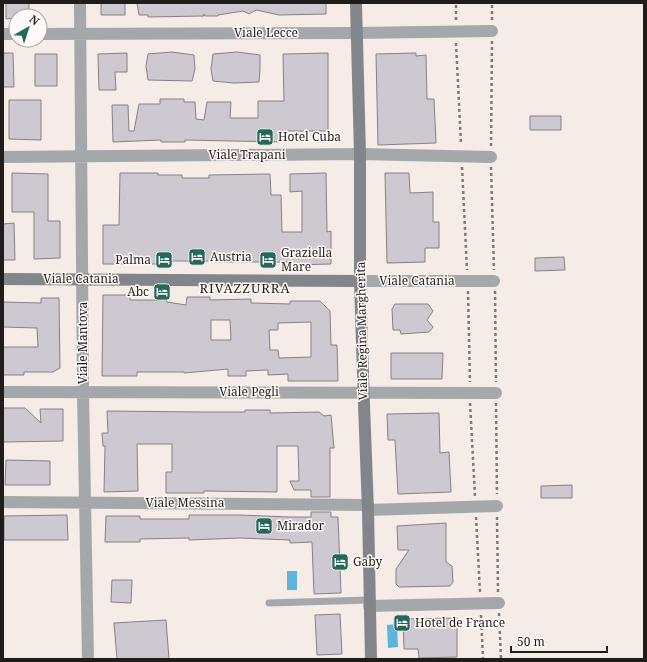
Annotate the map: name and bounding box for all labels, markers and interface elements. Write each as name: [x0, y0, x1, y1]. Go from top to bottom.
north arrow: [8, 8, 48, 48]
text: N: [27, 11, 43, 29]
street label: Viale Lecce: [234, 24, 298, 41]
hotel icon: Hotel Cuba: [255, 127, 275, 147]
place label: Hotel Cuba: [278, 128, 341, 145]
street label: Viale Trapani: [208, 146, 286, 163]
place label: Graziella Mare: [281, 244, 333, 275]
hotel icon: Austria: [187, 247, 207, 267]
place label: Austria: [210, 248, 252, 265]
hotel icon: Palma: [154, 250, 174, 270]
hotel icon: Graziella Mare: [258, 250, 278, 270]
place label: Palma: [115, 251, 151, 268]
street label: Viale Regina Margherita: [352, 261, 371, 401]
street label: Viale Catania: [43, 270, 119, 287]
street label: Viale Catania: [379, 272, 455, 289]
district label: RIVAZZURRA: [199, 279, 291, 297]
hotel icon: Abc: [152, 282, 172, 302]
place label: Abc: [127, 283, 149, 300]
street label: Viale Mantova: [74, 301, 91, 384]
street label: Viale Pegli: [219, 383, 279, 400]
street label: Viale Messina: [146, 494, 225, 511]
hotel icon: Mirador: [254, 516, 274, 536]
place label: Mirador: [277, 517, 325, 534]
hotel icon: Gaby: [330, 552, 350, 572]
place label: Gaby: [353, 553, 382, 570]
hotel icon: Hotel de France: [392, 613, 412, 633]
place label: Hotel de France: [415, 614, 505, 631]
scale bar: [511, 628, 607, 654]
text: 50 m: [517, 633, 545, 650]

